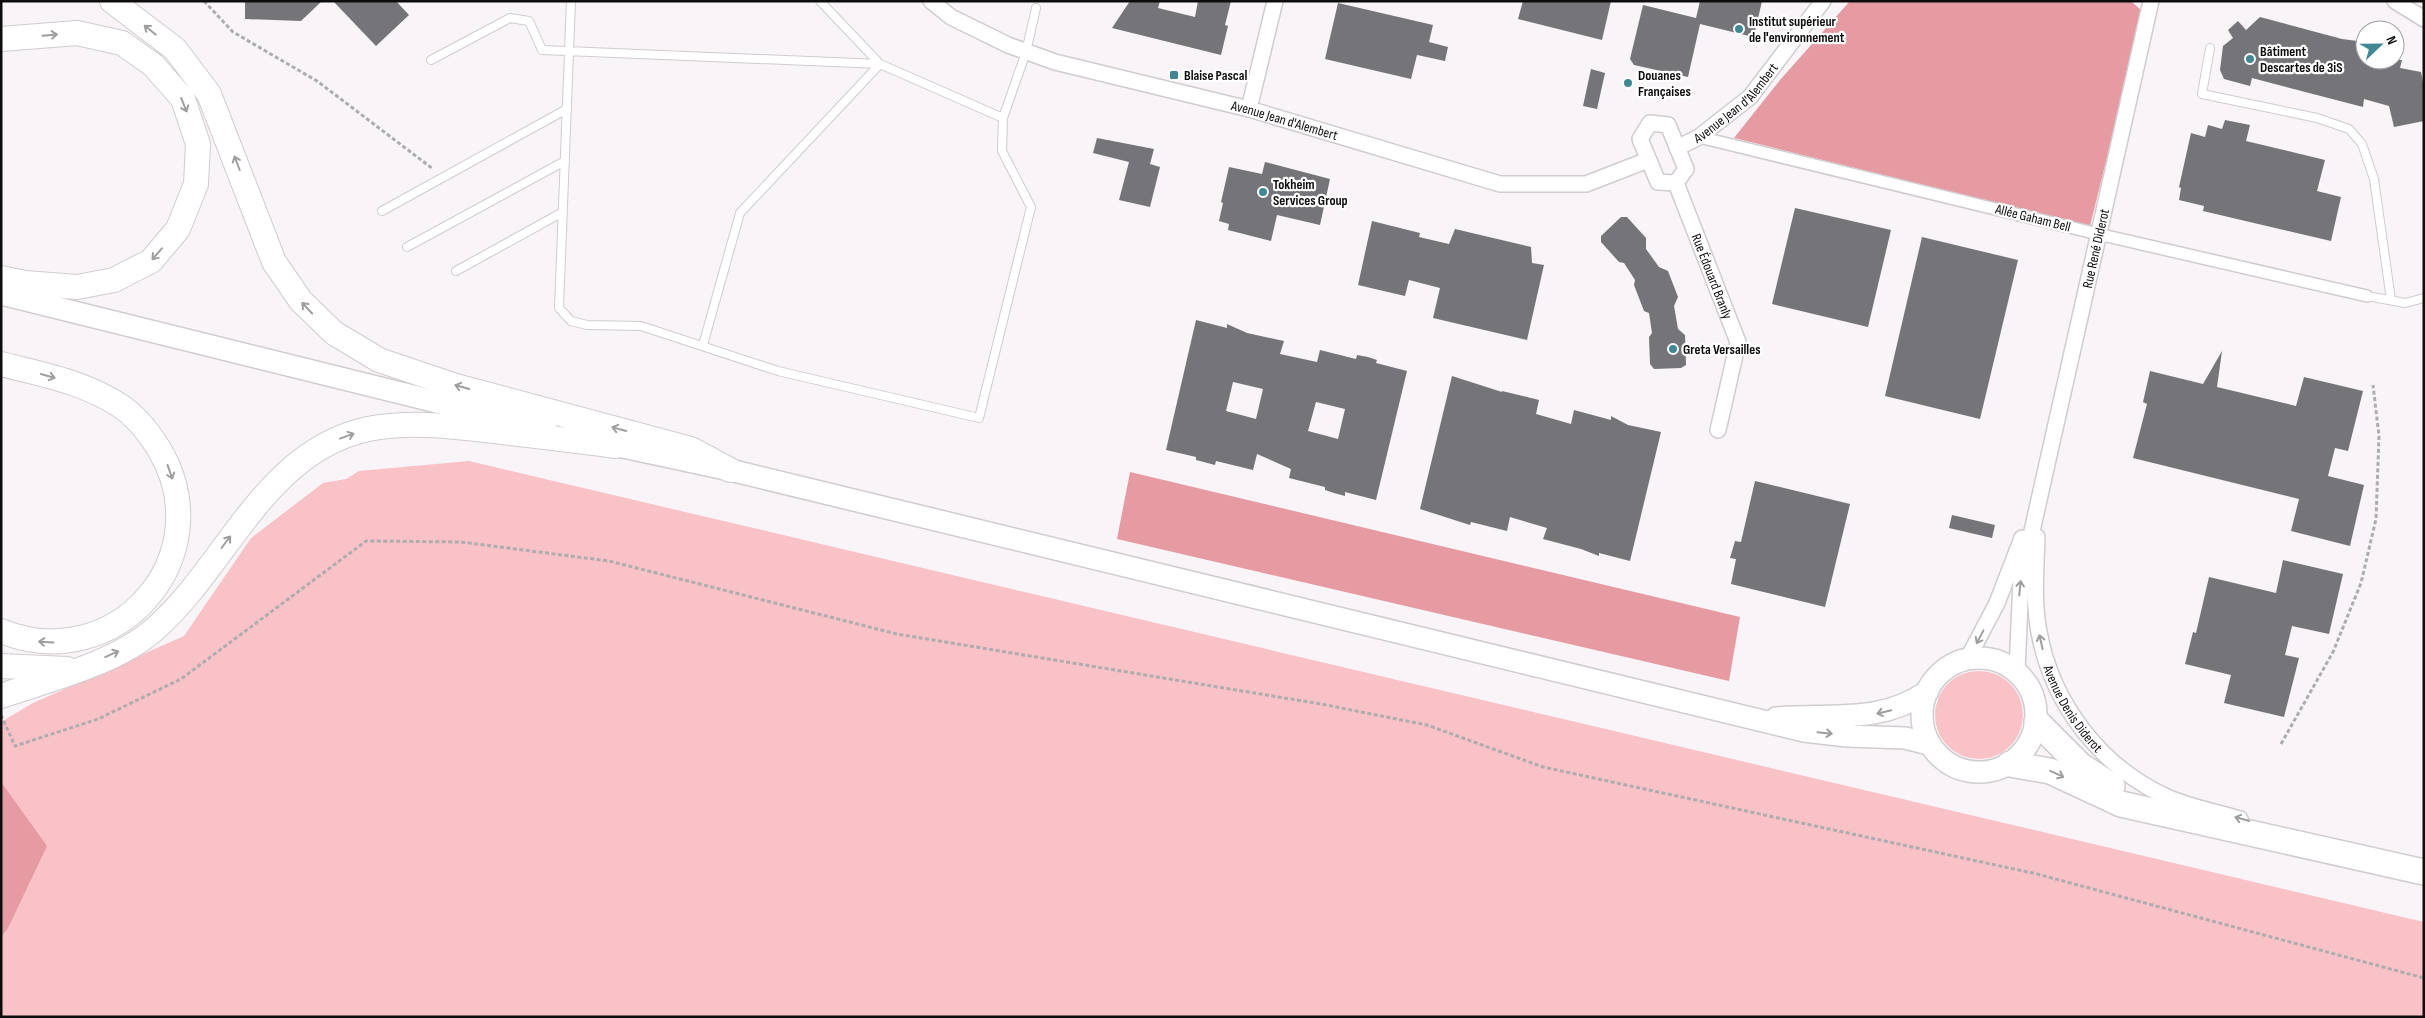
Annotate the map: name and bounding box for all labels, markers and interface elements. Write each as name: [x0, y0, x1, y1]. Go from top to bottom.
place label: Institut supérieur de l'environnement: [1749, 13, 1845, 46]
north arrow: [2355, 20, 2405, 70]
marker: Institut supérieur de l'environnement: [1733, 23, 1745, 35]
one-way arrow: [144, 24, 157, 35]
one-way arrow: [42, 30, 58, 40]
text: N: [2382, 34, 2401, 47]
place label: Bâtiment Descartes de 3iS: [2260, 43, 2342, 76]
marker: Bâtiment Descartes de 3iS: [2244, 53, 2256, 65]
street label: Avenue Jean d'Alembert: [1690, 60, 1781, 147]
place label: Blaise Pascal: [1184, 67, 1247, 84]
place label: Douanes Françaises: [1638, 67, 1691, 100]
marker: Blaise Pascal: [1168, 69, 1180, 81]
marker: Douanes Françaises: [1622, 77, 1634, 89]
street label: Avenue Jean d'Alembert: [1229, 96, 1340, 144]
one-way arrow: [180, 97, 190, 112]
one-way arrow: [232, 156, 241, 172]
place label: Tokheim Services Group: [1273, 176, 1348, 209]
marker: Tokheim Services Group: [1257, 186, 1269, 198]
street label: Allée Gaham Bell: [1993, 200, 2072, 236]
street label: Rue René Diderot: [2078, 207, 2113, 290]
street label: Rue Édouard Branly: [1688, 231, 1737, 322]
one-way arrow: [151, 247, 163, 260]
one-way arrow: [301, 302, 313, 315]
place label: Greta Versailles: [1683, 341, 1761, 358]
marker: Greta Versailles: [1667, 343, 1679, 355]
one-way arrow: [40, 372, 56, 382]
one-way arrow: [454, 382, 470, 391]
one-way arrow: [611, 424, 627, 434]
one-way arrow: [338, 431, 354, 440]
one-way arrow: [166, 464, 175, 479]
one-way arrow: [221, 536, 232, 549]
one-way arrow: [2015, 580, 2025, 596]
one-way arrow: [1975, 629, 1984, 644]
one-way arrow: [2036, 635, 2045, 651]
one-way arrow: [38, 637, 54, 646]
one-way arrow: [104, 649, 119, 659]
street label: Avenue Denis Diderot: [2040, 662, 2106, 756]
one-way arrow: [1877, 708, 1893, 717]
one-way arrow: [1816, 728, 1832, 738]
one-way arrow: [2049, 770, 2064, 780]
one-way arrow: [2234, 814, 2250, 824]

